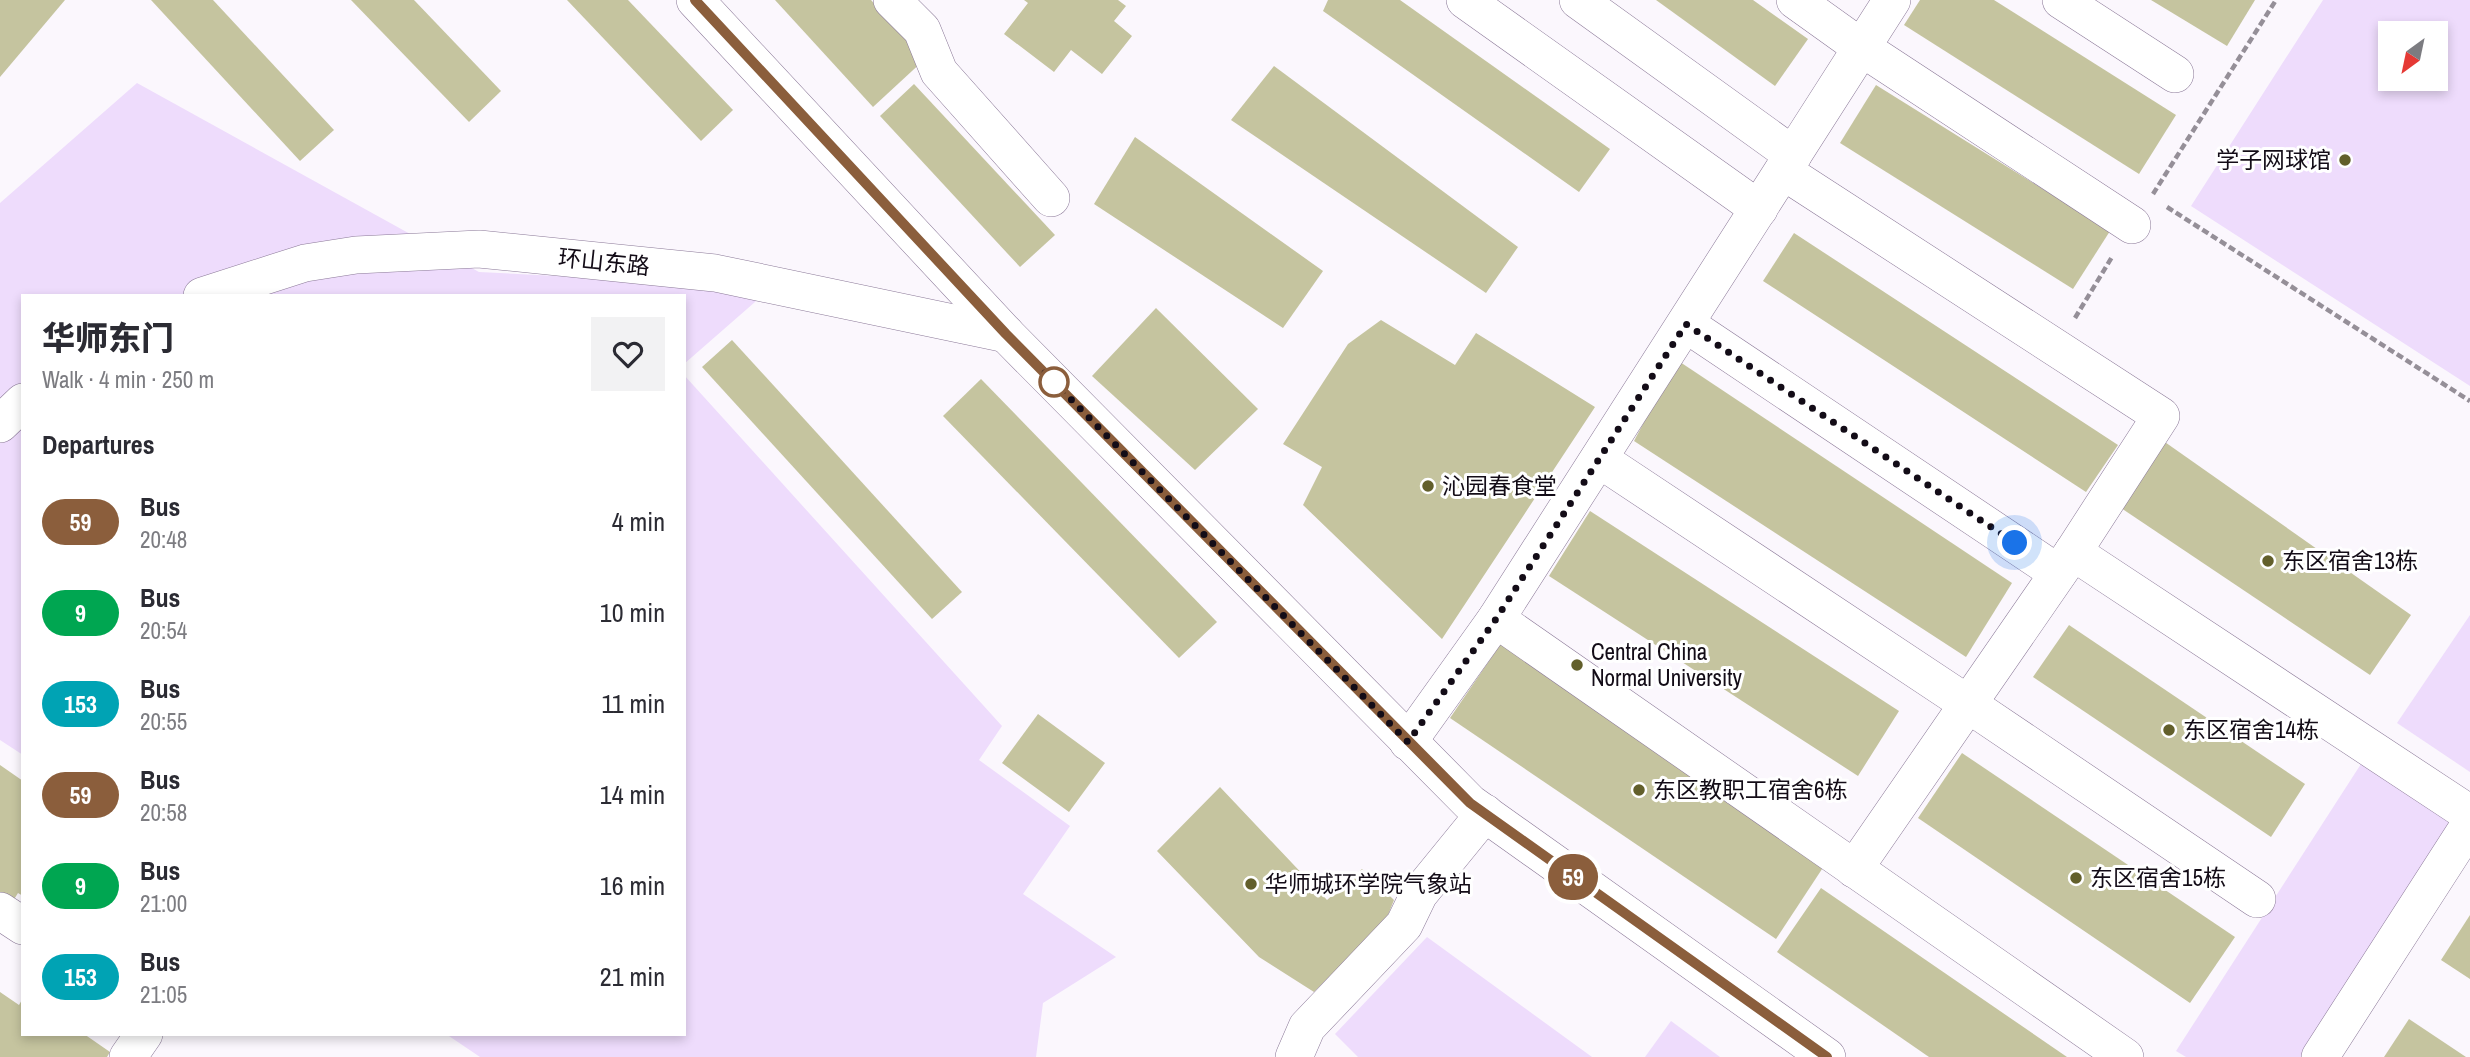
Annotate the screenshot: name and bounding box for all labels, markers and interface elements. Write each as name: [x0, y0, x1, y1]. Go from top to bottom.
north arrow: [2378, 21, 2448, 91]
map controls: [2378, 21, 2448, 91]
place label: 学子网球馆: [2216, 144, 2331, 175]
marker: 学子网球馆: [2337, 152, 2353, 168]
street label: 环山东路: [557, 241, 651, 282]
text: 华师东门: [42, 316, 174, 360]
button: heart: [591, 317, 665, 391]
text: Walk · 4 min · 250 m: [42, 364, 214, 395]
unlabelled marker: [1039, 367, 1069, 397]
text: Departures: [42, 427, 155, 462]
place label: 沁园春食堂: [1442, 470, 1557, 501]
marker: 沁园春食堂: [1420, 478, 1436, 494]
text: Bus: [140, 489, 180, 524]
text: 4 min: [612, 504, 665, 539]
text: 59: [70, 506, 91, 538]
text: 20:48: [140, 524, 187, 555]
your location: [1997, 525, 2032, 560]
place label: 东区宿舍13栋: [2282, 545, 2418, 576]
marker: 东区宿舍13栋: [2260, 553, 2276, 569]
text: Bus: [140, 580, 180, 615]
text: 10 min: [600, 595, 665, 630]
text: 9: [75, 597, 86, 629]
text: 20:54: [140, 615, 187, 646]
place label: Central China Normal University: [1591, 636, 1742, 693]
marker: Central China Normal University: [1569, 657, 1585, 673]
text: Bus: [140, 671, 180, 706]
text: 11 min: [601, 686, 665, 721]
text: 153: [64, 688, 97, 720]
text: 20:55: [140, 706, 187, 737]
place label: 东区宿舍14栋: [2183, 714, 2319, 745]
marker: 东区宿舍14栋: [2161, 722, 2177, 738]
text: Bus: [140, 762, 180, 797]
place label: 东区教职工宿舍6栋: [1653, 774, 1848, 805]
text: 14 min: [600, 777, 665, 812]
text: 59: [70, 779, 91, 811]
marker: 东区教职工宿舍6栋: [1631, 782, 1647, 798]
text: 20:58: [140, 797, 187, 828]
text: Bus: [140, 853, 180, 888]
line badge: 59: [1542, 854, 1604, 900]
text: 59: [1562, 861, 1584, 893]
place label: 东区宿舍15栋: [2090, 862, 2226, 893]
text: 16 min: [600, 868, 665, 903]
place label: 华师城环学院气象站: [1265, 868, 1472, 899]
text: 9: [75, 870, 86, 902]
marker: 东区宿舍15栋: [2068, 870, 2084, 886]
marker: 华师城环学院气象站: [1243, 876, 1259, 892]
text: 21:00: [140, 888, 187, 919]
text: Bus: [140, 944, 180, 979]
text: 21 min: [600, 959, 665, 994]
text: 153: [64, 961, 97, 993]
text: 21:05: [140, 979, 187, 1010]

